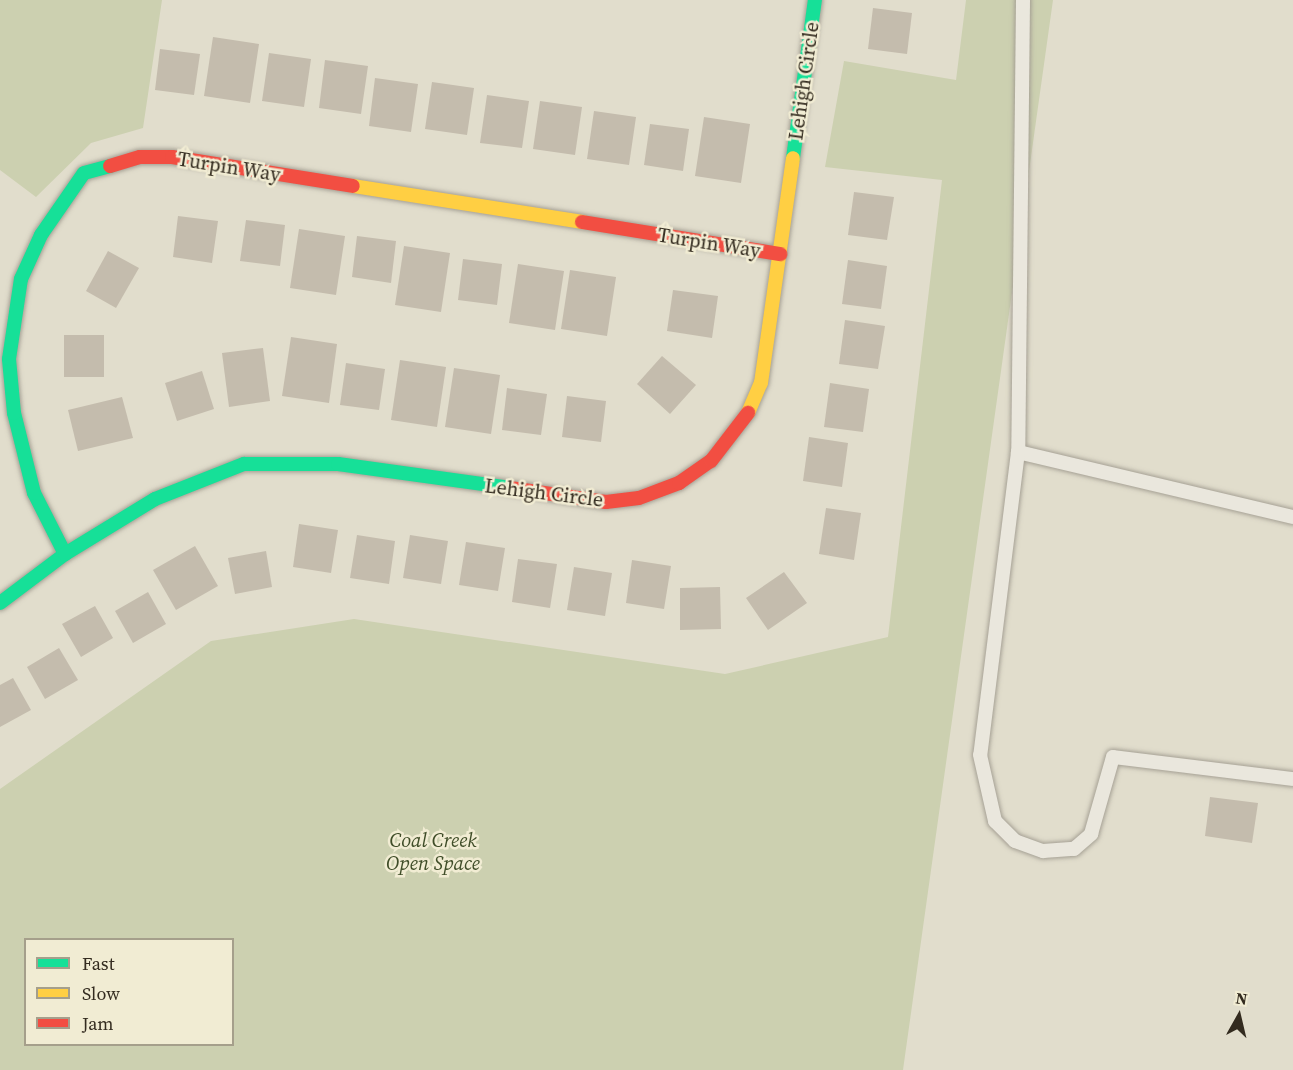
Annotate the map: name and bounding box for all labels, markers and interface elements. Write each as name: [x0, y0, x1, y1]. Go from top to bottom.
street label: Lehigh Circle: [784, 20, 824, 142]
street label: Turpin Way: [176, 147, 282, 187]
street label: Turpin Way: [656, 223, 762, 263]
street label: Lehigh Circle: [483, 474, 605, 512]
park label: Coal Creek Open Space: [386, 828, 480, 875]
legend: [24, 938, 234, 1046]
text: Fast: [82, 951, 115, 976]
text: Slow: [82, 981, 120, 1006]
north arrow: [1209, 986, 1269, 1046]
text: N: [1234, 986, 1249, 1010]
text: Jam: [82, 1011, 114, 1036]

